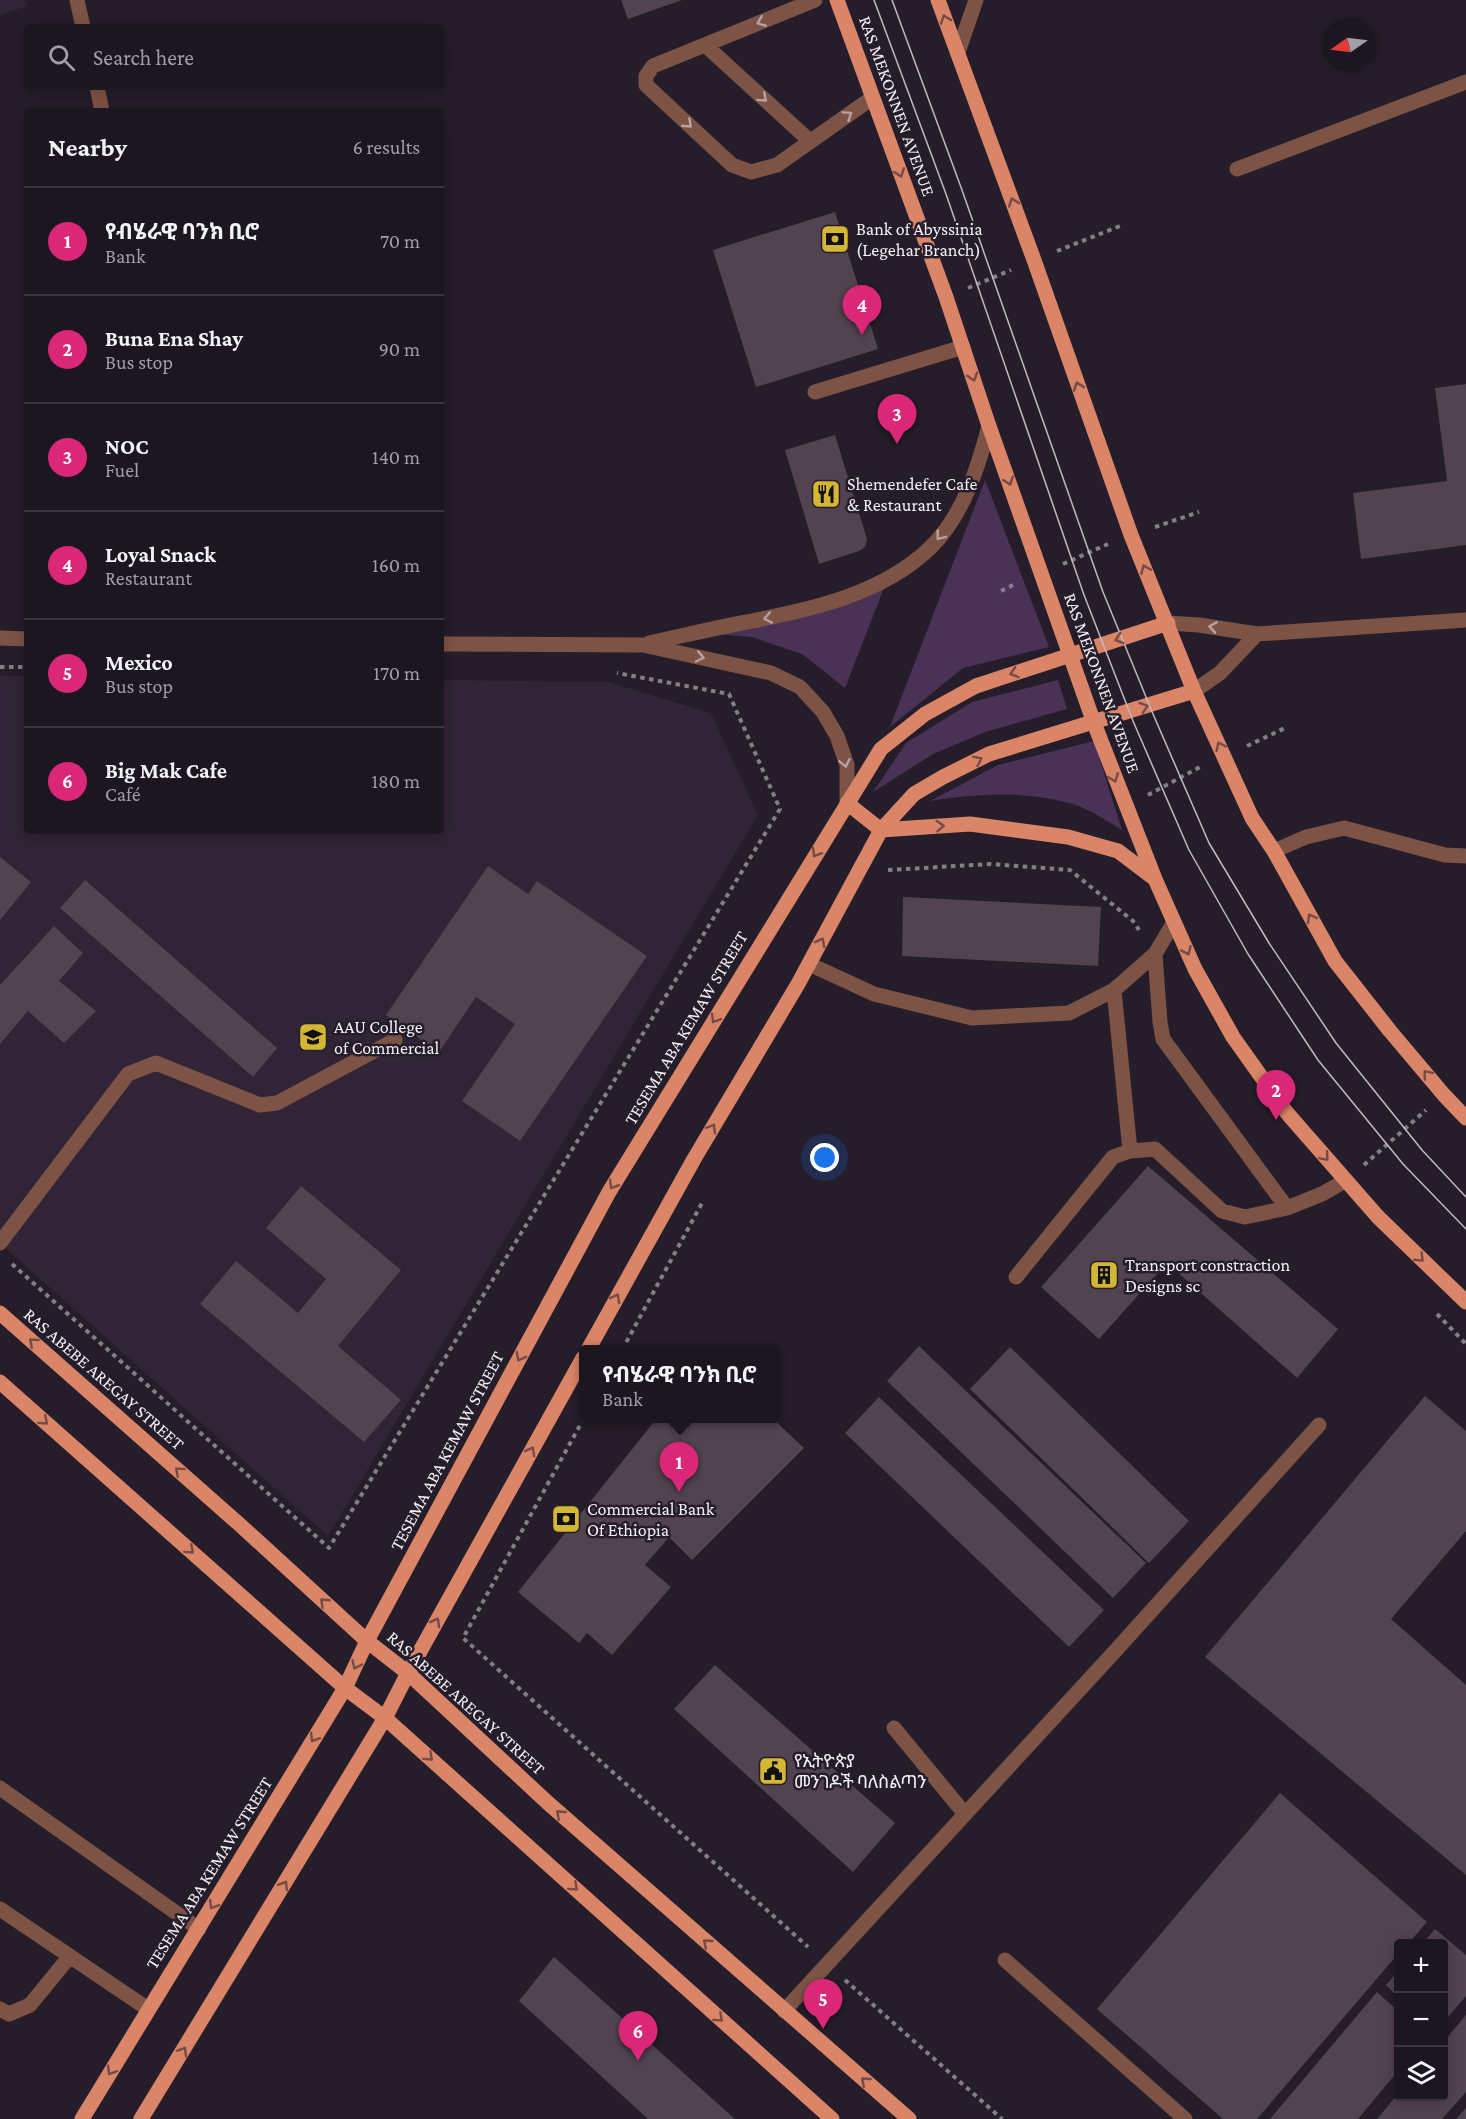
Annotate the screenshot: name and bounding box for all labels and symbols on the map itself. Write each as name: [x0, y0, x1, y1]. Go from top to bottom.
street label: RAS MEKONNEN AVENUE: [855, 13, 939, 199]
one-way arrow: [940, 14, 953, 25]
one-way arrow: [756, 15, 767, 27]
north arrow: [1322, 18, 1376, 72]
one-way arrow: [757, 91, 767, 102]
one-way arrow: [842, 111, 853, 122]
one-way arrow: [681, 117, 691, 128]
one-way arrow: [893, 167, 906, 178]
one-way arrow: [1007, 197, 1020, 208]
place label: Bank of Abyssinia (Legehar Branch): [856, 219, 983, 261]
bank icon: Bank of Abyssinia (Legehar Branch): [819, 223, 851, 255]
pin: 4: [842, 286, 882, 335]
one-way arrow: [965, 371, 978, 382]
one-way arrow: [1073, 381, 1086, 392]
pin: 3: [878, 394, 916, 444]
place label: Shemendefer Cafe & Restaurant: [847, 474, 977, 515]
one-way arrow: [1002, 475, 1014, 486]
restaurant icon: Shemendefer Cafe & Restaurant: [810, 478, 842, 510]
one-way arrow: [936, 529, 947, 540]
one-way arrow: [1140, 564, 1152, 575]
street label: RAS MEKONNEN AVENUE: [1060, 590, 1144, 776]
one-way arrow: [763, 611, 773, 624]
one-way arrow: [1208, 621, 1217, 633]
one-way arrow: [1114, 631, 1125, 644]
one-way arrow: [695, 650, 705, 663]
one-way arrow: [1009, 666, 1020, 678]
one-way arrow: [1138, 702, 1149, 714]
one-way arrow: [1215, 742, 1227, 753]
one-way arrow: [972, 755, 983, 767]
one-way arrow: [838, 758, 851, 768]
one-way arrow: [1107, 772, 1120, 782]
one-way arrow: [935, 820, 944, 833]
one-way arrow: [812, 847, 824, 857]
one-way arrow: [1307, 914, 1318, 924]
street label: TESEMA ABA KEMAW STREET: [620, 927, 752, 1128]
one-way arrow: [814, 938, 825, 948]
one-way arrow: [1180, 945, 1192, 956]
one-way arrow: [710, 1013, 722, 1023]
place label: AAU College of Commercial: [334, 1017, 439, 1058]
school or university icon: AAU College of Commercial: [297, 1021, 329, 1053]
pin: 2: [1256, 1070, 1296, 1120]
one-way arrow: [1423, 1070, 1434, 1081]
one-way arrow: [704, 1124, 716, 1134]
your location: [810, 1143, 839, 1172]
one-way arrow: [1318, 1150, 1329, 1161]
one-way arrow: [608, 1179, 620, 1189]
one-way arrow: [1412, 1250, 1423, 1261]
place label: Transport constraction Designs sc: [1125, 1255, 1290, 1296]
building icon: Transport constraction Designs sc: [1088, 1259, 1120, 1291]
one-way arrow: [609, 1294, 620, 1305]
street label: RAS ABEBE AREGAY STREET: [20, 1304, 188, 1454]
one-way arrow: [29, 1338, 40, 1349]
street label: TESEMA ABA KEMAW STREET: [386, 1348, 508, 1554]
one-way arrow: [516, 1351, 527, 1361]
one-way arrow: [37, 1414, 48, 1425]
pin: 1: [660, 1442, 698, 1492]
one-way arrow: [524, 1447, 535, 1457]
one-way arrow: [175, 1467, 186, 1478]
place label: Commercial Bank Of Ethiopia: [587, 1499, 715, 1540]
bank icon: Commercial Bank Of Ethiopia: [550, 1503, 582, 1535]
one-way arrow: [183, 1543, 193, 1554]
one-way arrow: [320, 1598, 330, 1609]
one-way arrow: [429, 1617, 441, 1628]
street label: RAS ABEBE AREGAY STREET: [383, 1627, 549, 1779]
one-way arrow: [351, 1658, 363, 1669]
one-way arrow: [310, 1732, 322, 1742]
one-way arrow: [422, 1750, 433, 1761]
place label: የኢትዮጵያ መንገዶች ባለስልጣን: [794, 1751, 927, 1792]
public building icon: የኢትዮጵያ መንገዶች ባለስልጣን: [757, 1755, 789, 1787]
street label: TESEMA ABA KEMAW STREET: [142, 1773, 276, 1973]
one-way arrow: [556, 1810, 567, 1821]
one-way arrow: [568, 1880, 578, 1891]
one-way arrow: [277, 1881, 288, 1891]
one-way arrow: [209, 1899, 221, 1909]
one-way arrow: [703, 1939, 714, 1950]
pin: 5: [804, 1980, 842, 2029]
one-way arrow: [712, 2011, 723, 2022]
pin: 6: [618, 2012, 658, 2061]
one-way arrow: [175, 2047, 187, 2057]
one-way arrow: [107, 2065, 118, 2075]
one-way arrow: [861, 2077, 872, 2088]

